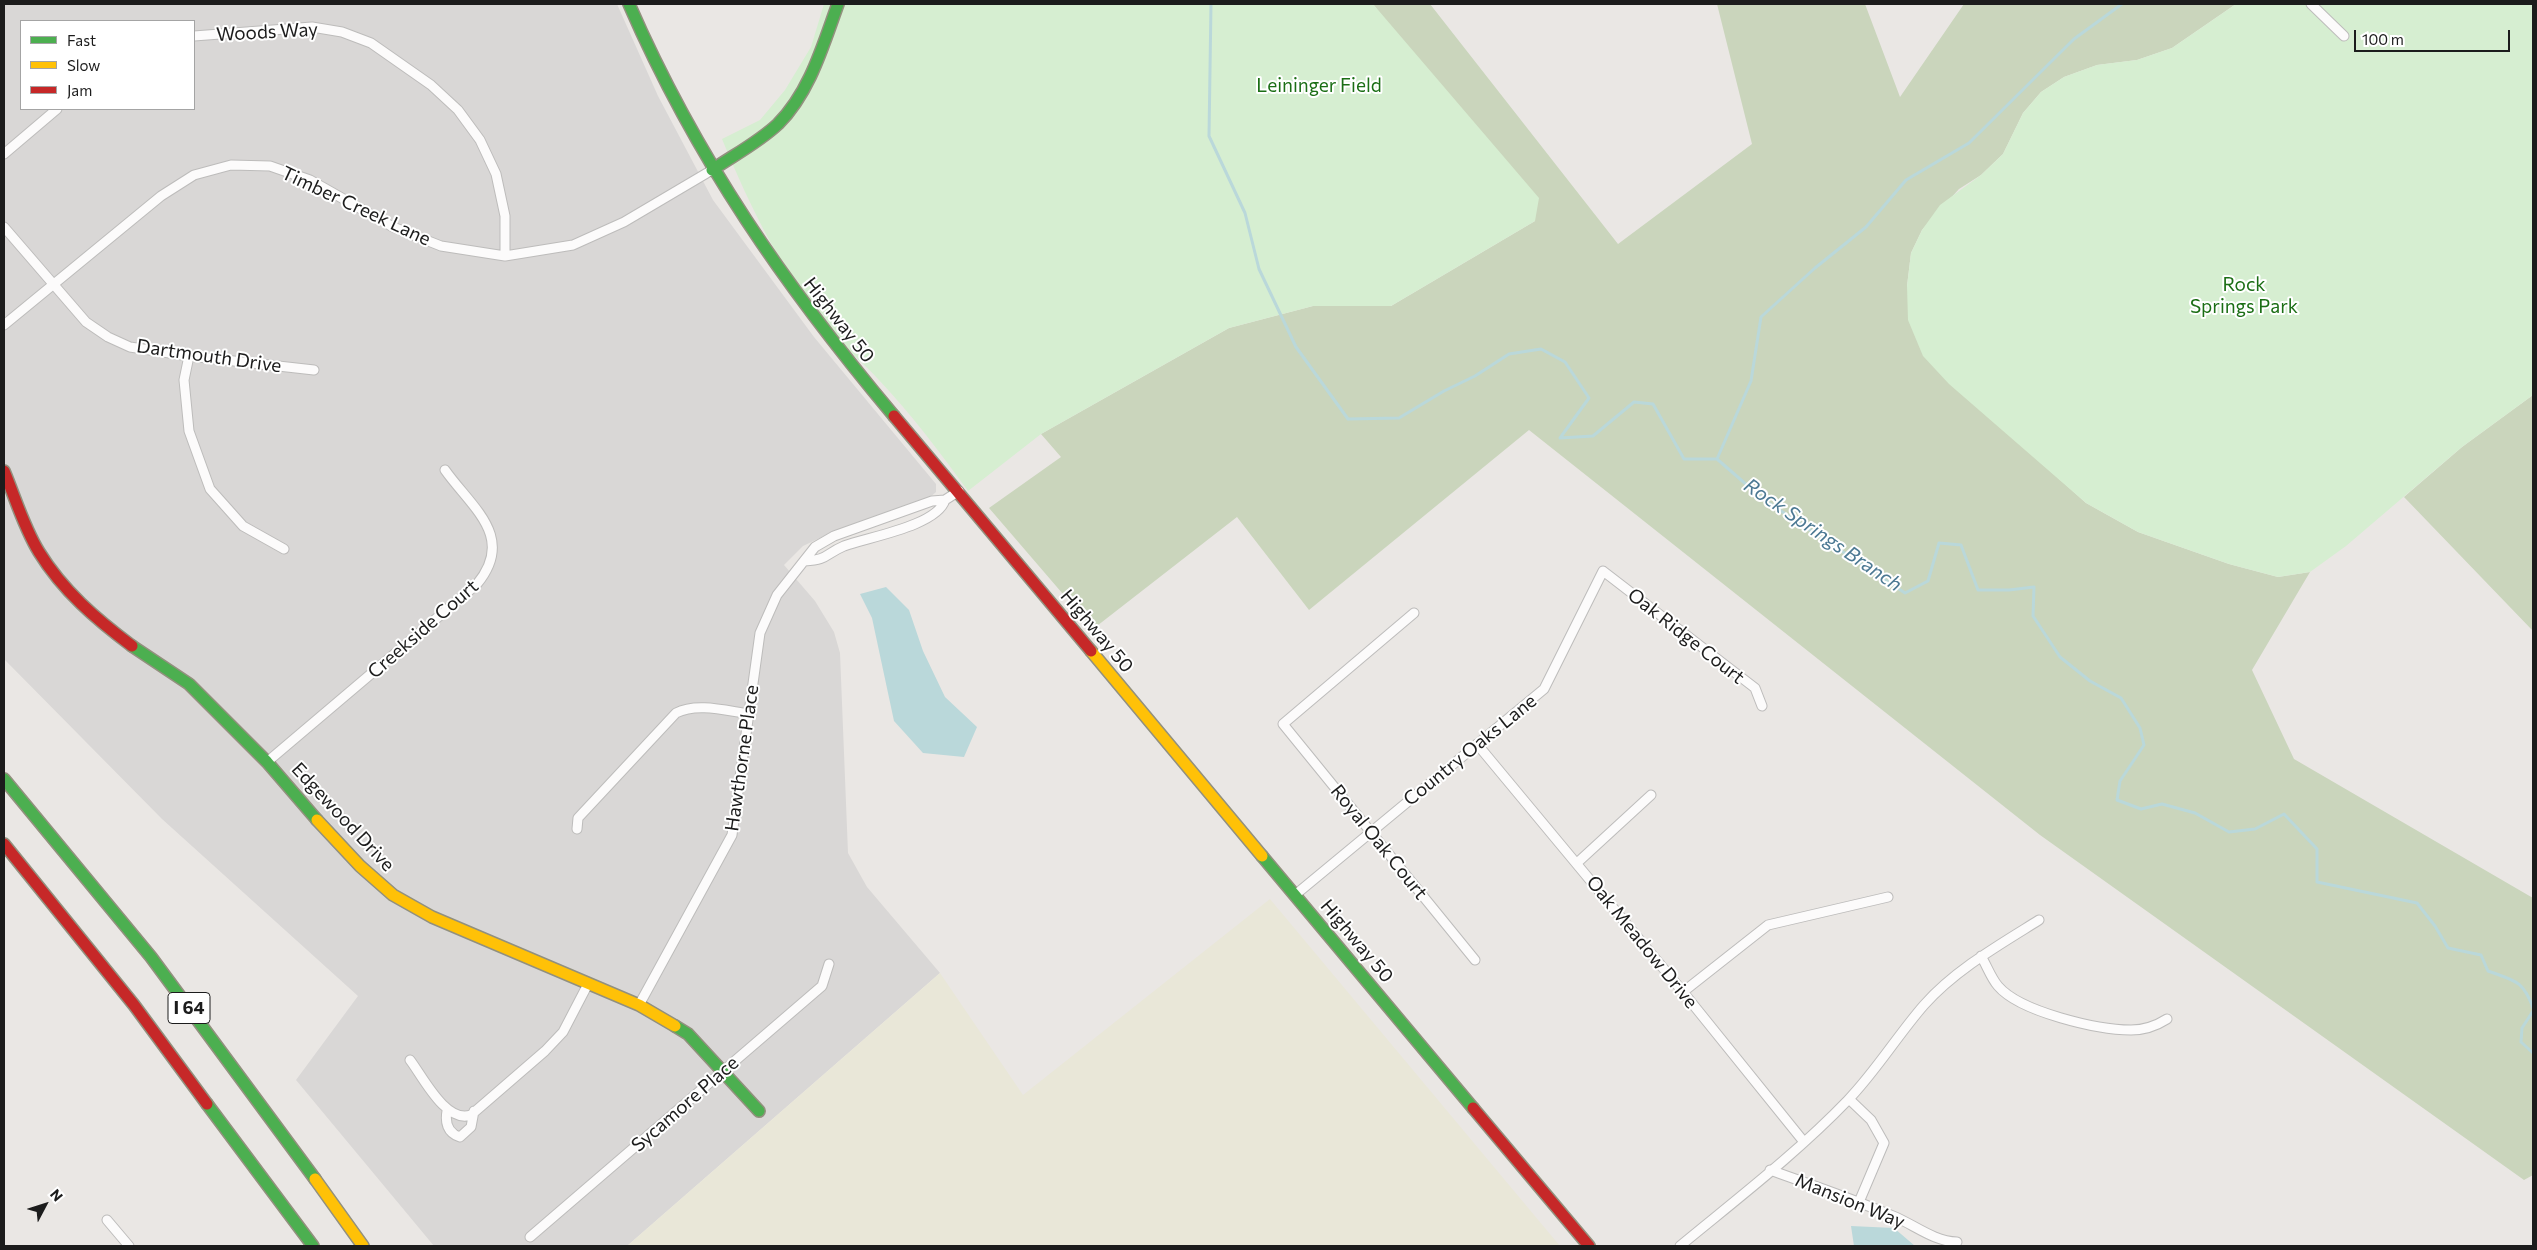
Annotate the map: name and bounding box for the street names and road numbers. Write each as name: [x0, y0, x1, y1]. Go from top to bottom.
street label: Woods Way: [216, 18, 318, 46]
street label: Timber Creek Lane: [278, 161, 434, 251]
street label: Highway 50: [799, 273, 879, 367]
street label: Dartmouth Drive: [135, 335, 283, 377]
street label: Creekside Court: [363, 575, 483, 683]
street label: Oak Ridge Court: [1623, 583, 1749, 689]
street label: Highway 50: [1056, 585, 1138, 677]
street label: Hawthorne Place: [720, 683, 764, 833]
street label: Country Oaks Lane: [1399, 689, 1541, 811]
street label: Edgewood Drive: [287, 758, 399, 876]
street label: Royal Oak Court: [1326, 780, 1432, 904]
street label: Oak Meadow Drive: [1581, 871, 1703, 1013]
street label: Highway 50: [1316, 895, 1398, 987]
road number: I 64: [168, 992, 210, 1024]
street label: Sycamore Place: [627, 1051, 743, 1157]
street label: Mansion Way: [1792, 1169, 1908, 1233]

